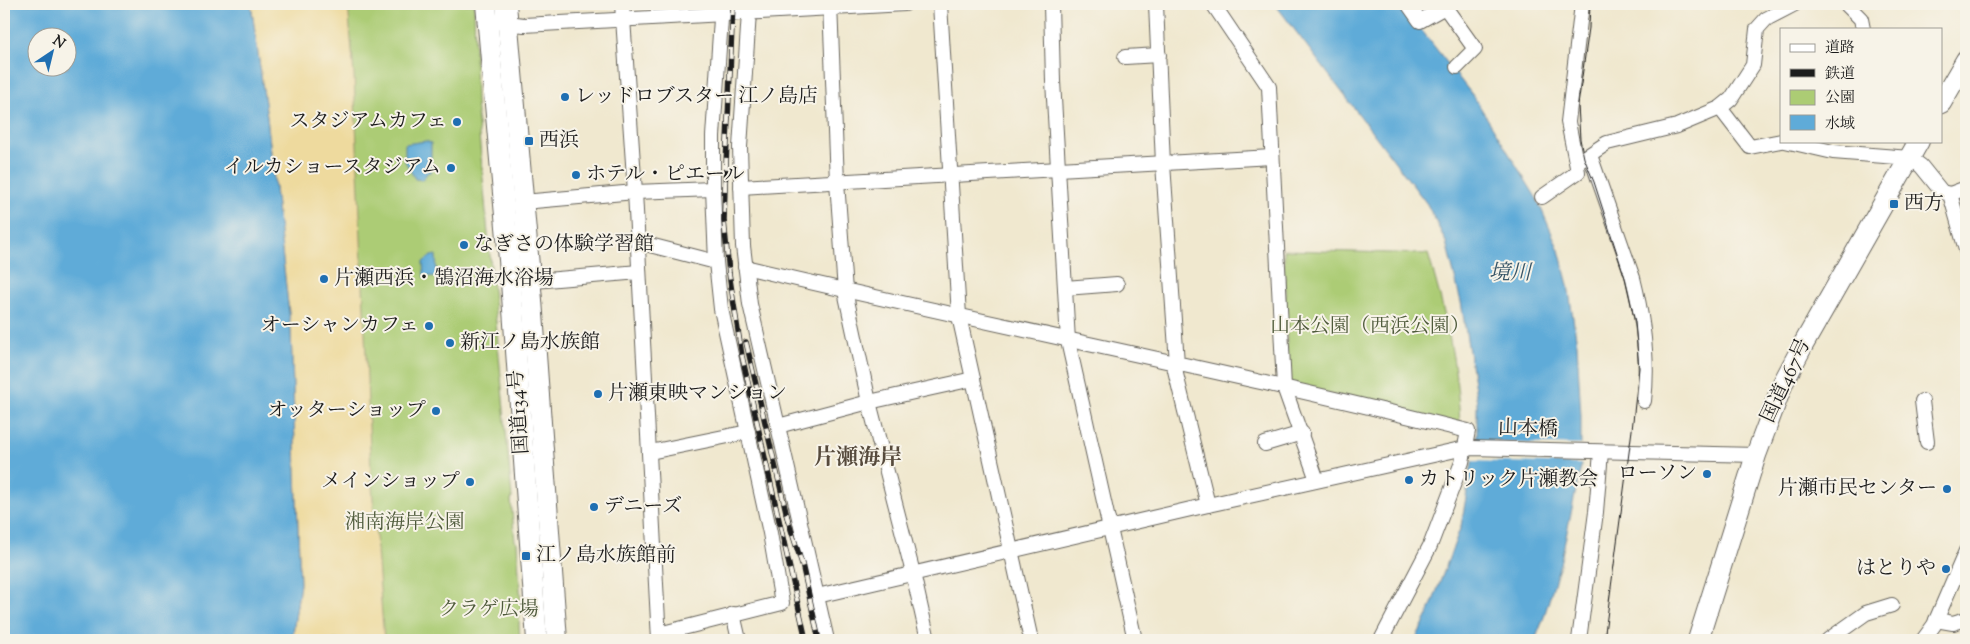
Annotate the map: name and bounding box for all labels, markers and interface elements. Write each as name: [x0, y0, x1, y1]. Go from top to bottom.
north arrow: [28, 28, 78, 78]
legend: [1780, 28, 1942, 142]
text: N: [48, 32, 69, 54]
text: 道路: [1825, 38, 1855, 59]
text: 鉄道: [1825, 64, 1855, 85]
place label: レッドロブスター 江ノ島店: [575, 83, 818, 112]
text: 公園: [1825, 88, 1855, 109]
marker: レッドロブスター 江ノ島店: [559, 91, 571, 103]
place label: スタジアムカフェ: [289, 108, 447, 137]
text: 水域: [1825, 114, 1855, 135]
marker: スタジアムカフェ: [451, 116, 463, 128]
place label: 西浜: [539, 127, 579, 156]
marker: 西浜: [523, 135, 535, 147]
place label: イルカショースタジアム: [224, 154, 441, 183]
place label: ホテル・ピエール: [586, 161, 745, 190]
marker: イルカショースタジアム: [445, 162, 457, 174]
marker: ホテル・ピエール: [570, 169, 582, 181]
place label: 西方: [1904, 190, 1944, 219]
marker: 西方: [1888, 198, 1900, 210]
place label: なぎさの体験学習館: [474, 231, 654, 260]
marker: なぎさの体験学習館: [458, 239, 470, 251]
water label: 境川: [1489, 259, 1533, 289]
place label: 片瀬西浜・鵠沼海水浴場: [334, 265, 554, 294]
marker: 片瀬西浜・鵠沼海水浴場: [318, 273, 330, 285]
place label: オーシャンカフェ: [261, 312, 419, 341]
park label: 山本公園（西浜公園）: [1270, 313, 1470, 342]
marker: オーシャンカフェ: [423, 320, 435, 332]
place label: 新江ノ島水族館: [460, 329, 600, 358]
street label: 国道467号: [1755, 334, 1819, 428]
marker: 新江ノ島水族館: [444, 337, 456, 349]
street label: 国道134号: [503, 369, 537, 455]
place label: 片瀬東映マンション: [608, 380, 787, 409]
marker: 片瀬東映マンション: [592, 388, 604, 400]
place label: オッターショップ: [267, 397, 426, 426]
marker: オッターショップ: [430, 405, 442, 417]
street label: 山本橋: [1498, 414, 1558, 446]
district label: 片瀬海岸: [814, 443, 902, 475]
place label: ローソン: [1618, 460, 1697, 489]
place label: カトリック片瀬教会: [1419, 466, 1598, 495]
place label: メインショップ: [321, 468, 460, 497]
marker: ローソン: [1701, 468, 1713, 480]
marker: カトリック片瀬教会: [1403, 474, 1415, 486]
place label: 片瀬市民センター: [1778, 475, 1937, 504]
marker: メインショップ: [464, 476, 476, 488]
marker: 片瀬市民センター: [1941, 483, 1953, 495]
place label: デニーズ: [604, 493, 682, 522]
marker: デニーズ: [588, 501, 600, 513]
park label: 湘南海岸公園: [345, 509, 465, 538]
place label: 江ノ島水族館前: [536, 542, 676, 571]
marker: 江ノ島水族館前: [520, 550, 532, 562]
place label: はとりや: [1856, 555, 1936, 584]
marker: はとりや: [1940, 563, 1952, 575]
park label: クラゲ広場: [439, 596, 539, 625]

